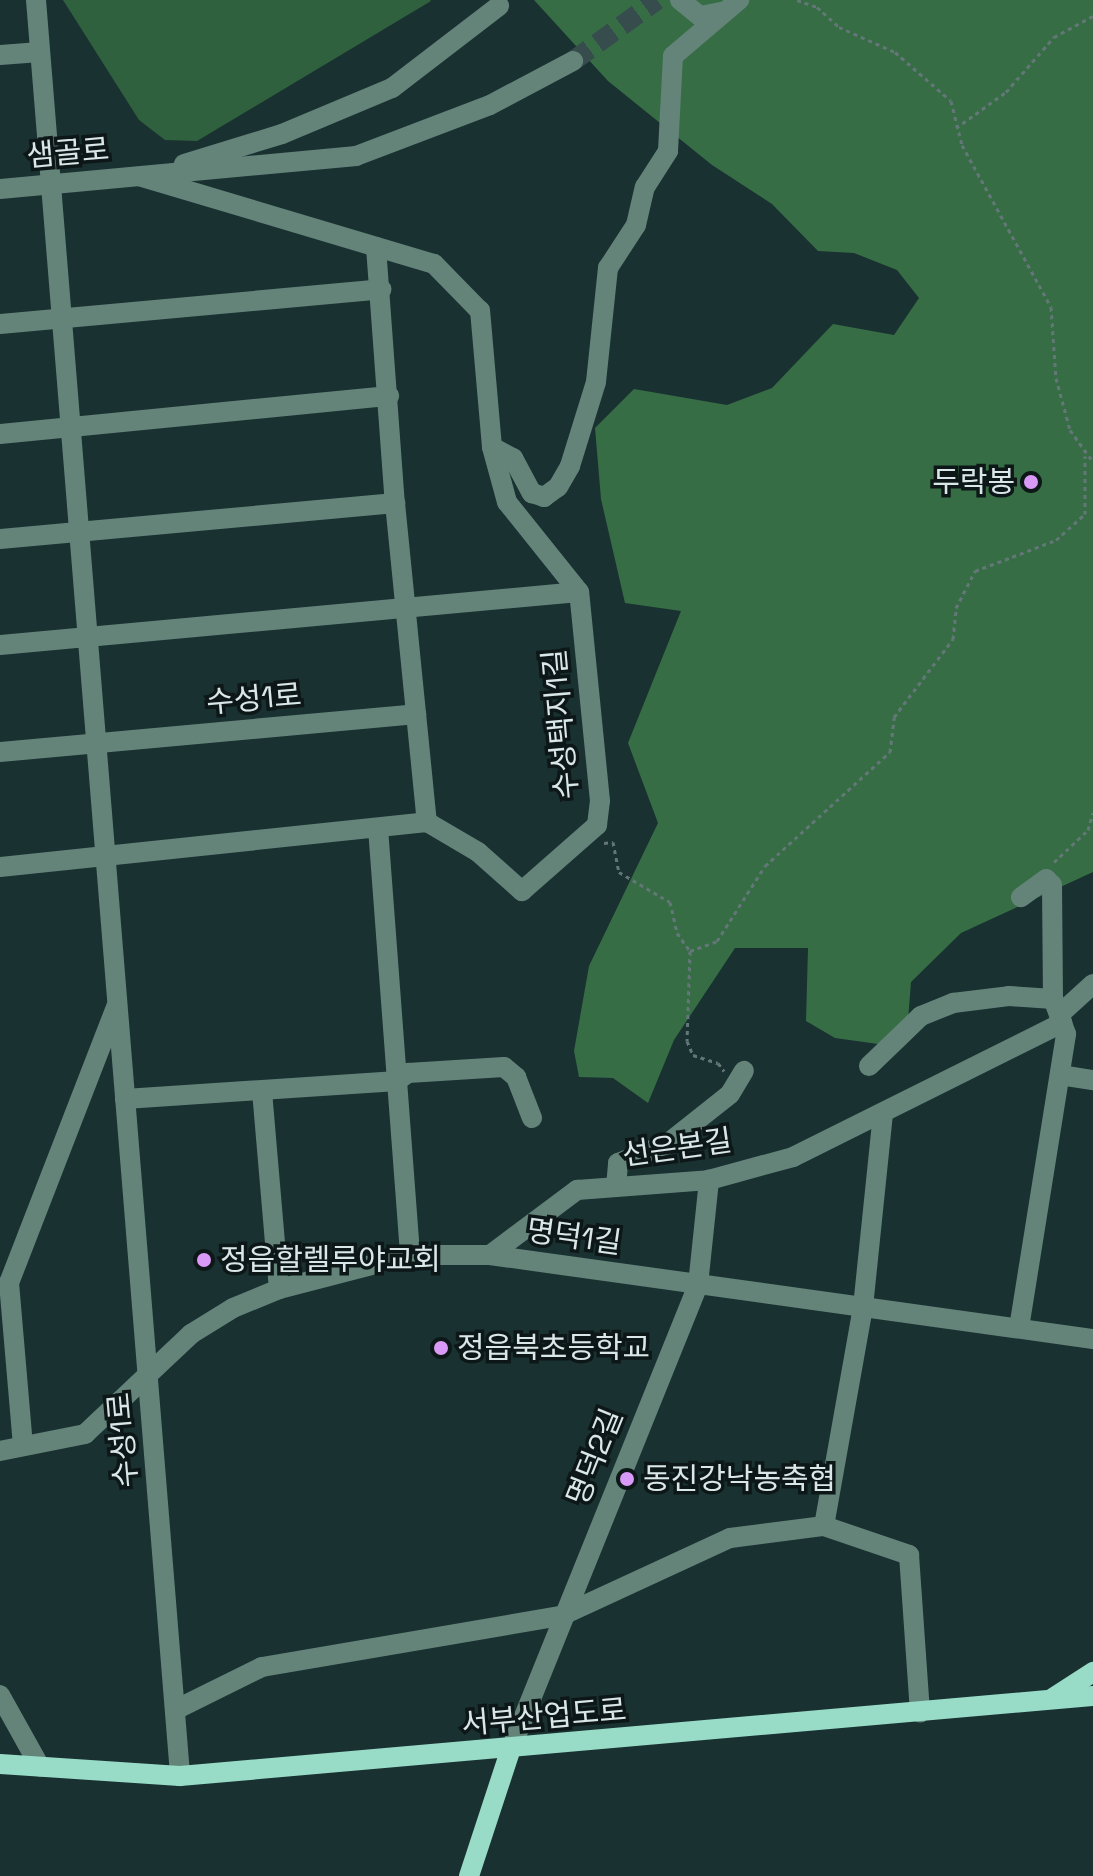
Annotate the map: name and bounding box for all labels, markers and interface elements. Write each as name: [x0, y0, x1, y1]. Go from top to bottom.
street label: 샘골로: [25, 131, 111, 175]
place label: 두락봉: [932, 464, 1015, 500]
marker: 두락봉: [1022, 473, 1040, 491]
street label: 수성택지1길: [537, 647, 585, 801]
street label: 수성1로: [205, 677, 303, 721]
street label: 선은본길: [620, 1122, 734, 1174]
street label: 명덕1길: [524, 1213, 624, 1261]
place label: 정읍할렐루야교회: [220, 1242, 441, 1278]
marker: 정읍할렐루야교회: [195, 1251, 213, 1269]
place label: 정읍북초등학교: [457, 1330, 650, 1366]
marker: 정읍북초등학교: [432, 1339, 450, 1357]
street label: 수성1로: [101, 1391, 145, 1489]
street label: 명덕2길: [559, 1403, 631, 1511]
place label: 동진강낙농축협: [643, 1461, 836, 1497]
marker: 동진강낙농축협: [618, 1470, 636, 1488]
street label: 서부산업도로: [460, 1692, 628, 1742]

